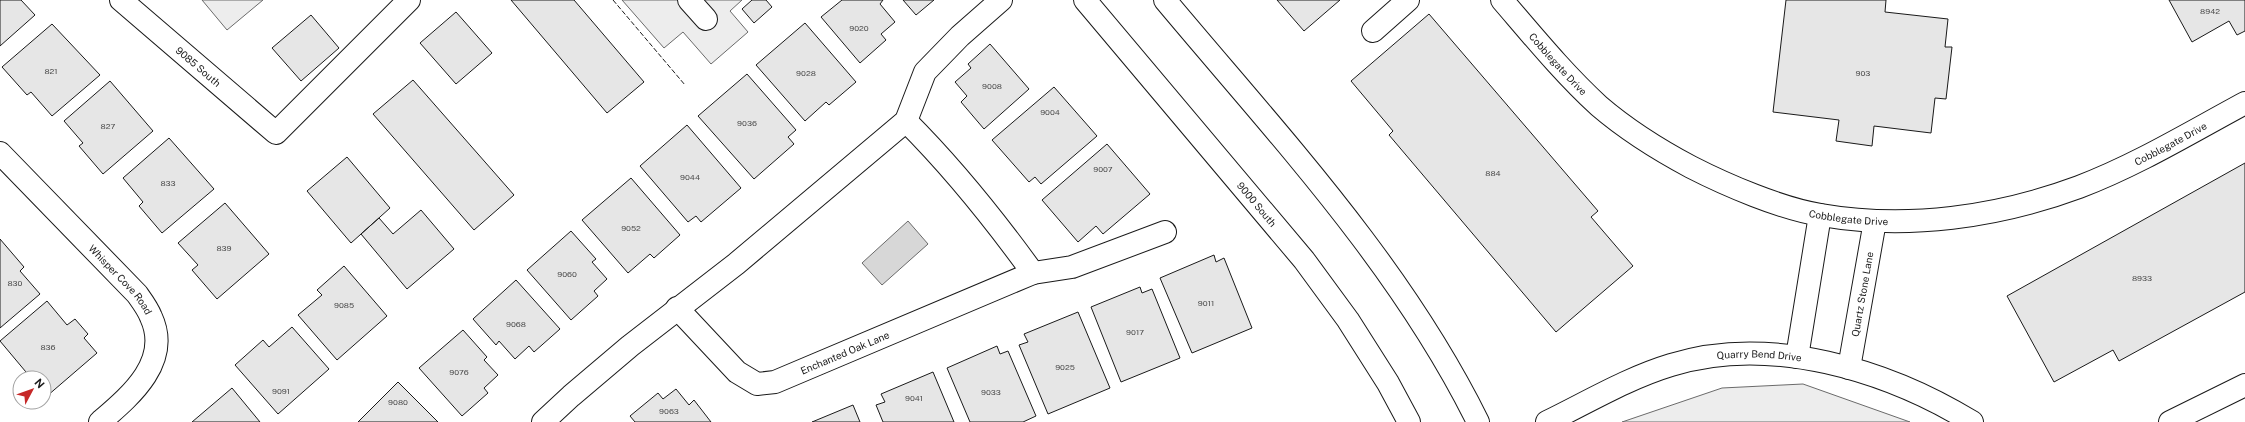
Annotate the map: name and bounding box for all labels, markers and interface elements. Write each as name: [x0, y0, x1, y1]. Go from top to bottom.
house number: 8942: [2200, 6, 2220, 16]
house number: 9020: [849, 23, 869, 33]
street label: Cobblegate Drive: [1527, 30, 1590, 98]
street label: 9085 South: [173, 44, 224, 89]
house number: 821: [44, 66, 58, 76]
house number: 9028: [796, 68, 816, 78]
house number: 903: [1856, 68, 1870, 78]
house number: 9008: [982, 81, 1002, 91]
house number: 9004: [1040, 107, 1060, 117]
house number: 9036: [737, 118, 757, 128]
street label: Cobblegate Drive: [2132, 119, 2209, 168]
house number: 827: [101, 121, 116, 131]
house number: 9007: [1093, 164, 1113, 174]
house number: 884: [1485, 168, 1501, 178]
house number: 9044: [680, 172, 700, 182]
house number: 833: [160, 178, 176, 188]
street label: 9000 South: [1235, 179, 1279, 229]
street label: Cobblegate Drive: [1808, 207, 1889, 227]
house number: 9052: [621, 223, 641, 233]
street label: Whisper Cove Road: [86, 242, 155, 317]
house number: 839: [216, 243, 232, 253]
street label: Quartz Stone Lane: [1849, 250, 1876, 338]
house number: 9060: [557, 269, 577, 279]
house number: 8933: [2132, 273, 2152, 283]
house number: 830: [7, 278, 23, 288]
house number: 9011: [1198, 298, 1214, 308]
house number: 9085: [334, 300, 354, 310]
house number: 9068: [506, 319, 526, 329]
house number: 9017: [1126, 327, 1144, 337]
street label: Enchanted Oak Lane: [799, 328, 891, 377]
house number: 836: [40, 342, 56, 352]
street label: Quarry Bend Drive: [1716, 347, 1803, 364]
house number: 9025: [1055, 362, 1075, 372]
house number: 9076: [449, 367, 469, 377]
north arrow: [12, 370, 52, 410]
text: N: [32, 376, 47, 391]
house number: 9091: [272, 386, 290, 396]
house number: 9033: [981, 387, 1001, 397]
house number: 9041: [905, 393, 923, 403]
house number: 9080: [388, 397, 408, 407]
house number: 9063: [659, 406, 679, 416]

